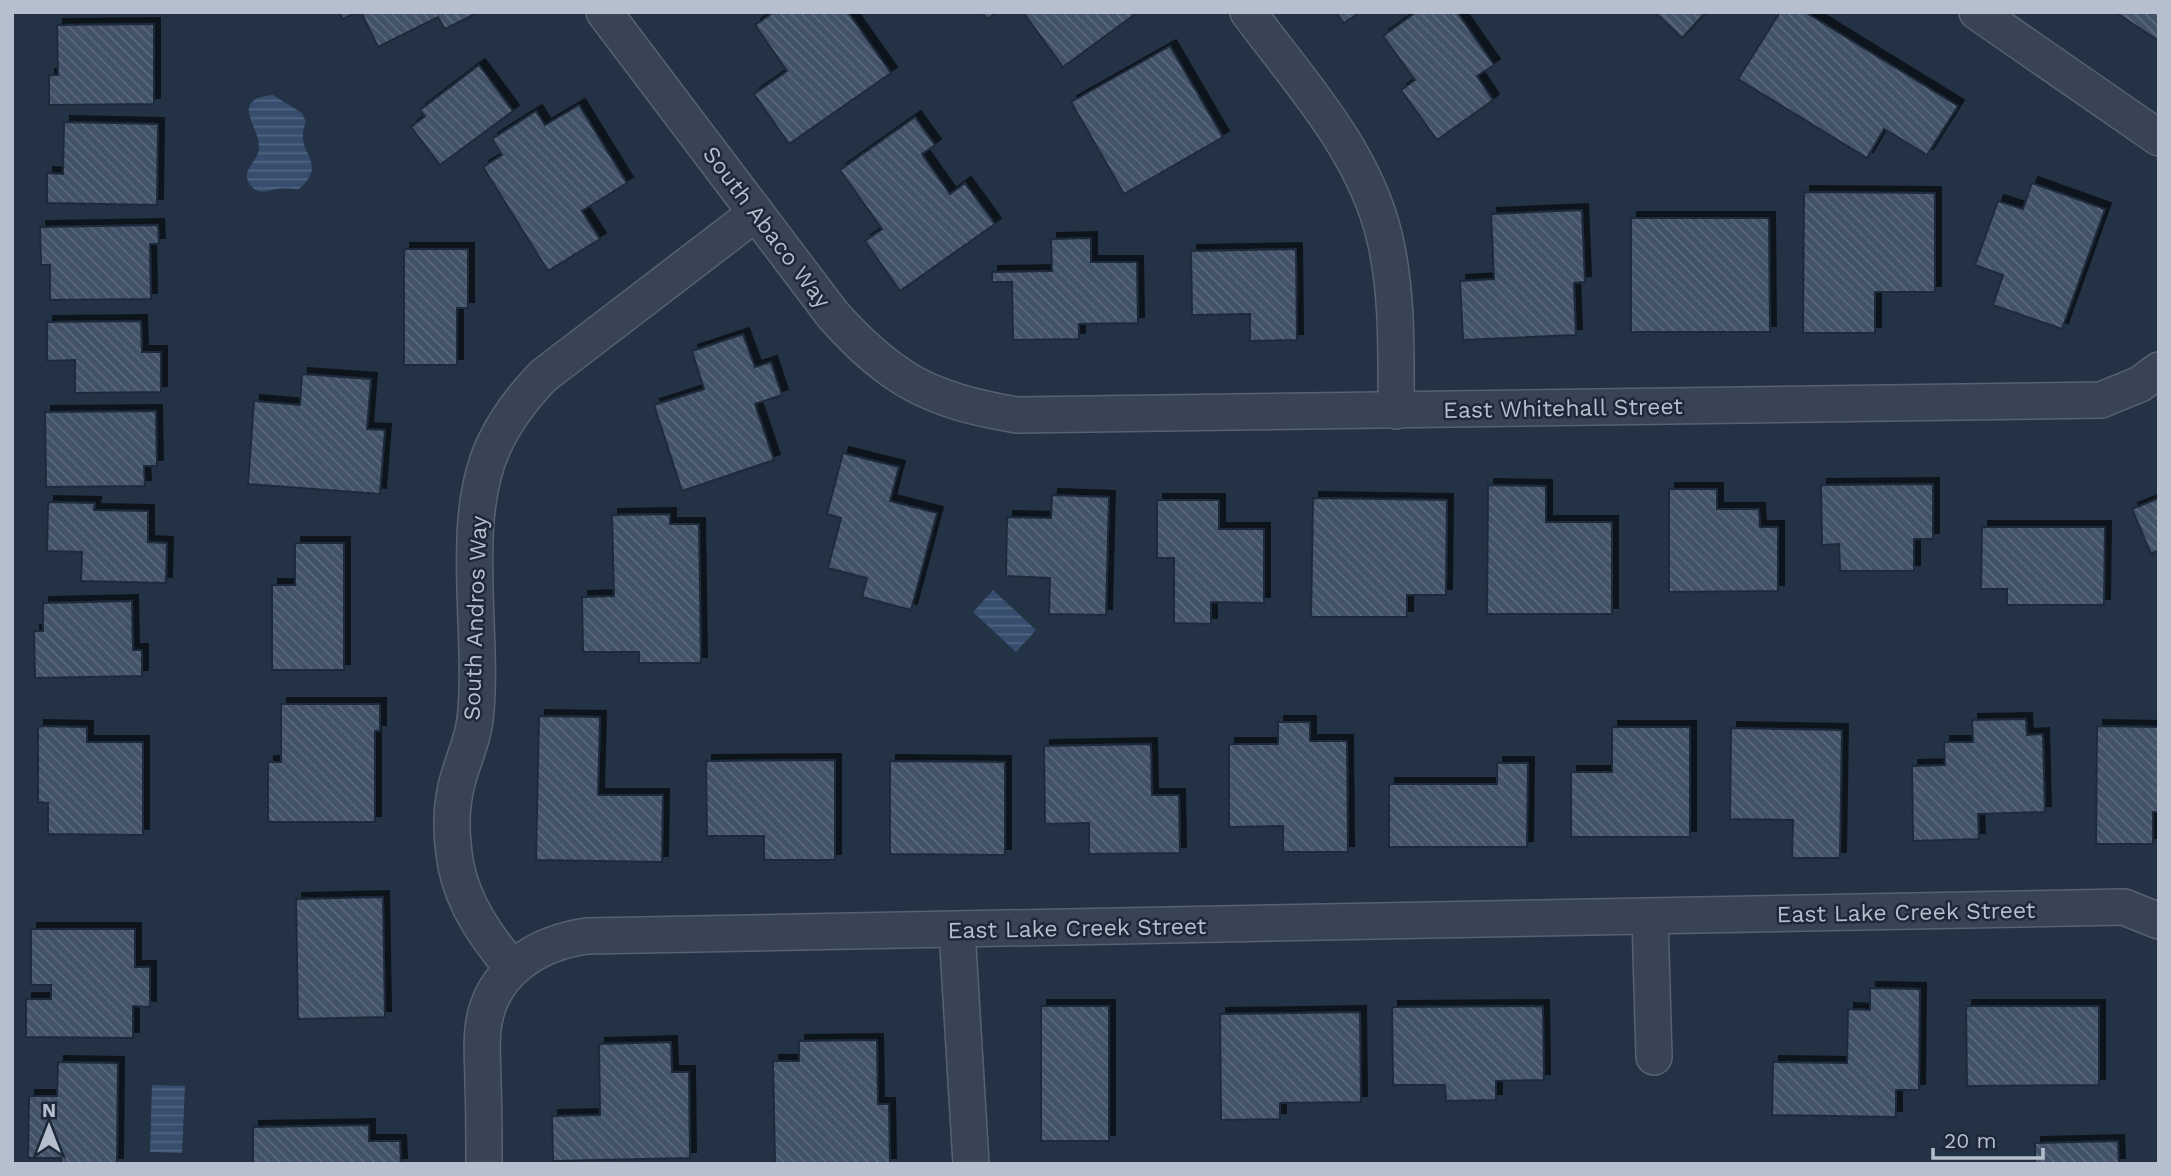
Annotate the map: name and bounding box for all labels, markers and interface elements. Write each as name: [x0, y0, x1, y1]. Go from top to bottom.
street label: South Abaco Way: [697, 141, 836, 314]
street label: East Whitehall Street: [1443, 393, 1683, 424]
street label: South Andros Way: [458, 515, 493, 721]
street label: East Lake Creek Street: [1776, 897, 2036, 928]
street label: East Lake Creek Street: [947, 913, 1207, 944]
north arrow: [14, 1092, 84, 1162]
text: N: [42, 1099, 56, 1122]
scale bar: [1933, 1116, 2043, 1160]
text: 20 m: [1944, 1128, 1996, 1153]

